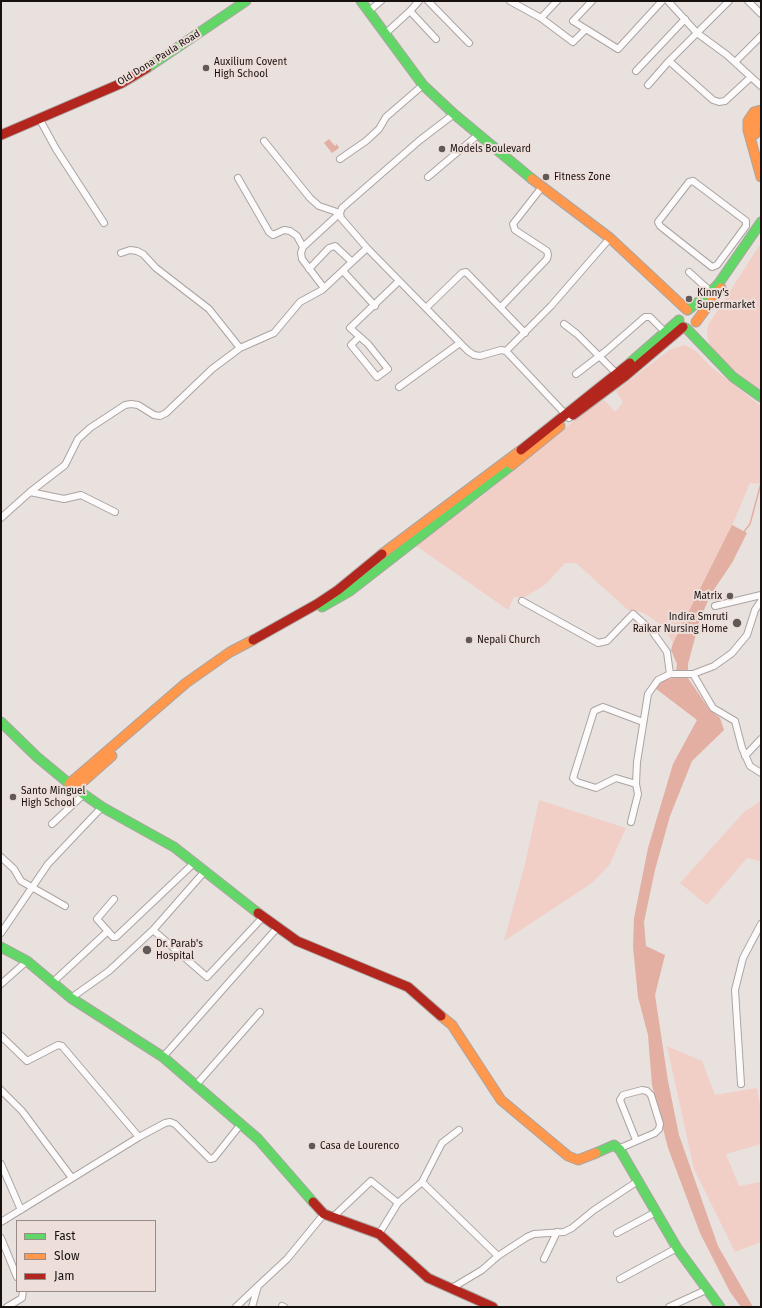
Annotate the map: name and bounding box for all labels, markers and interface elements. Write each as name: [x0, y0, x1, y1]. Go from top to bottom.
street label: Old Dona Paula Road: [115, 28, 203, 88]
place label: Auxilium Covent High School: [214, 56, 287, 80]
marker: Auxilium Covent High School: [201, 63, 211, 73]
place label: Models Boulevard: [450, 143, 531, 155]
marker: Models Boulevard: [437, 144, 447, 154]
place label: Fitness Zone: [554, 171, 610, 183]
marker: Fitness Zone: [541, 172, 551, 182]
place label: Kinny's Supermarket: [697, 287, 755, 310]
marker: Kinny's Supermarket: [684, 294, 694, 304]
place label: Matrix: [694, 590, 722, 602]
marker: Matrix: [725, 591, 735, 601]
place label: Indira Smruti Raikar Nursing Home: [633, 611, 728, 634]
marker: Indira Smruti Raikar Nursing Home: [731, 617, 743, 629]
place label: Nepali Church: [477, 634, 540, 646]
marker: Nepali Church: [464, 635, 474, 645]
place label: Santo Minguel High School: [21, 785, 85, 808]
marker: Santo Minguel High School: [8, 792, 18, 802]
place label: Dr. Parab's Hospital: [156, 938, 203, 962]
marker: Dr. Parab's Hospital: [141, 944, 153, 956]
place label: Casa de Lourenco: [320, 1140, 399, 1152]
marker: Casa de Lourenco: [307, 1141, 317, 1151]
legend: [16, 1220, 156, 1292]
text: Fast: [54, 1229, 76, 1243]
text: Slow: [54, 1249, 80, 1263]
text: Jam: [54, 1269, 74, 1283]

